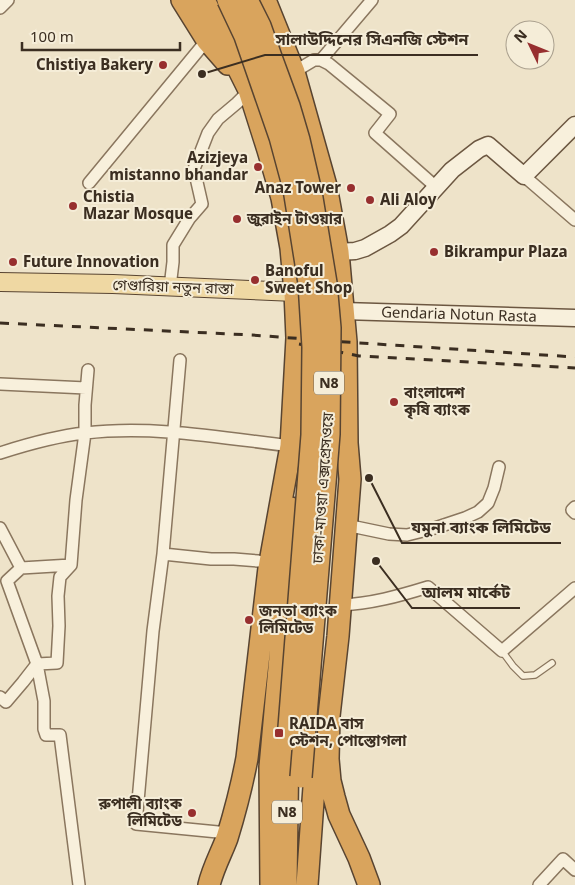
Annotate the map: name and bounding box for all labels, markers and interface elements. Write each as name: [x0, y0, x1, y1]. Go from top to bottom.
scale bar: [22, 20, 180, 52]
north arrow: [505, 20, 555, 70]
callout: সালাউদ্দিনের সিএনজি স্টেশন: [265, 24, 478, 55]
text: N: [511, 27, 532, 48]
text: 100 m: [30, 28, 74, 48]
text: সালাউদ্দিনের সিএনজি স্টেশন: [275, 30, 470, 52]
place label: Chistiya Bakery: [36, 56, 153, 76]
marker: Chistiya Bakery: [157, 59, 169, 71]
place label: Azizjeya mistanno bhandar: [109, 149, 248, 186]
marker: Azizjeya mistanno bhandar: [252, 161, 264, 173]
place label: Anaz Tower: [255, 179, 341, 199]
marker: Anaz Tower: [345, 182, 357, 194]
place label: Chistia Mazar Mosque: [83, 188, 193, 225]
place label: Ali Aloy: [380, 191, 437, 211]
marker: Ali Aloy: [364, 194, 376, 206]
marker: Chistia Mazar Mosque: [67, 200, 79, 212]
place label: জুরাইন টাওয়ার: [246, 210, 343, 230]
marker: জুরাইন টাওয়ার: [231, 213, 243, 225]
place label: Bikrampur Plaza: [444, 243, 568, 263]
marker: Bikrampur Plaza: [428, 246, 440, 258]
place label: Future Innovation: [23, 253, 159, 273]
marker: Future Innovation: [7, 256, 19, 268]
place label: Banoful Sweet Shop: [265, 262, 352, 299]
marker: Banoful Sweet Shop: [249, 274, 261, 286]
street label: গেণ্ডারিয়া নতুন রাস্তা: [112, 276, 235, 300]
street label: Gendaria Notun Rasta: [381, 303, 537, 328]
road number: N8: [314, 372, 344, 394]
place label: বাংলাদেশ কৃষি ব্যাংক: [403, 384, 471, 421]
marker: বাংলাদেশ কৃষি ব্যাংক: [388, 396, 400, 408]
street label: ঢাকা-মাওয়া এক্সপ্রেসওয়ে: [309, 411, 339, 565]
callout: যমুনা ব্যাংক লিমিটেড: [402, 512, 561, 543]
text: যমুনা ব্যাংক লিমিটেড: [410, 518, 551, 540]
callout: আলম মার্কেট: [412, 577, 520, 608]
text: আলম মার্কেট: [421, 583, 511, 605]
place label: জনতা ব্যাংক লিমিটেড: [258, 602, 338, 639]
marker: জনতা ব্যাংক লিমিটেড: [243, 614, 255, 626]
place label: RAIDA বাস স্টেশন, পোস্তোগলা: [289, 715, 407, 752]
marker: RAIDA বাস স্টেশন, পোস্তোগলা: [273, 727, 285, 739]
place label: রুপালী ব্যাংক লিমিটেড: [97, 795, 183, 832]
road number: N8: [272, 800, 302, 824]
marker: রুপালী ব্যাংক লিমিটেড: [186, 807, 198, 819]

